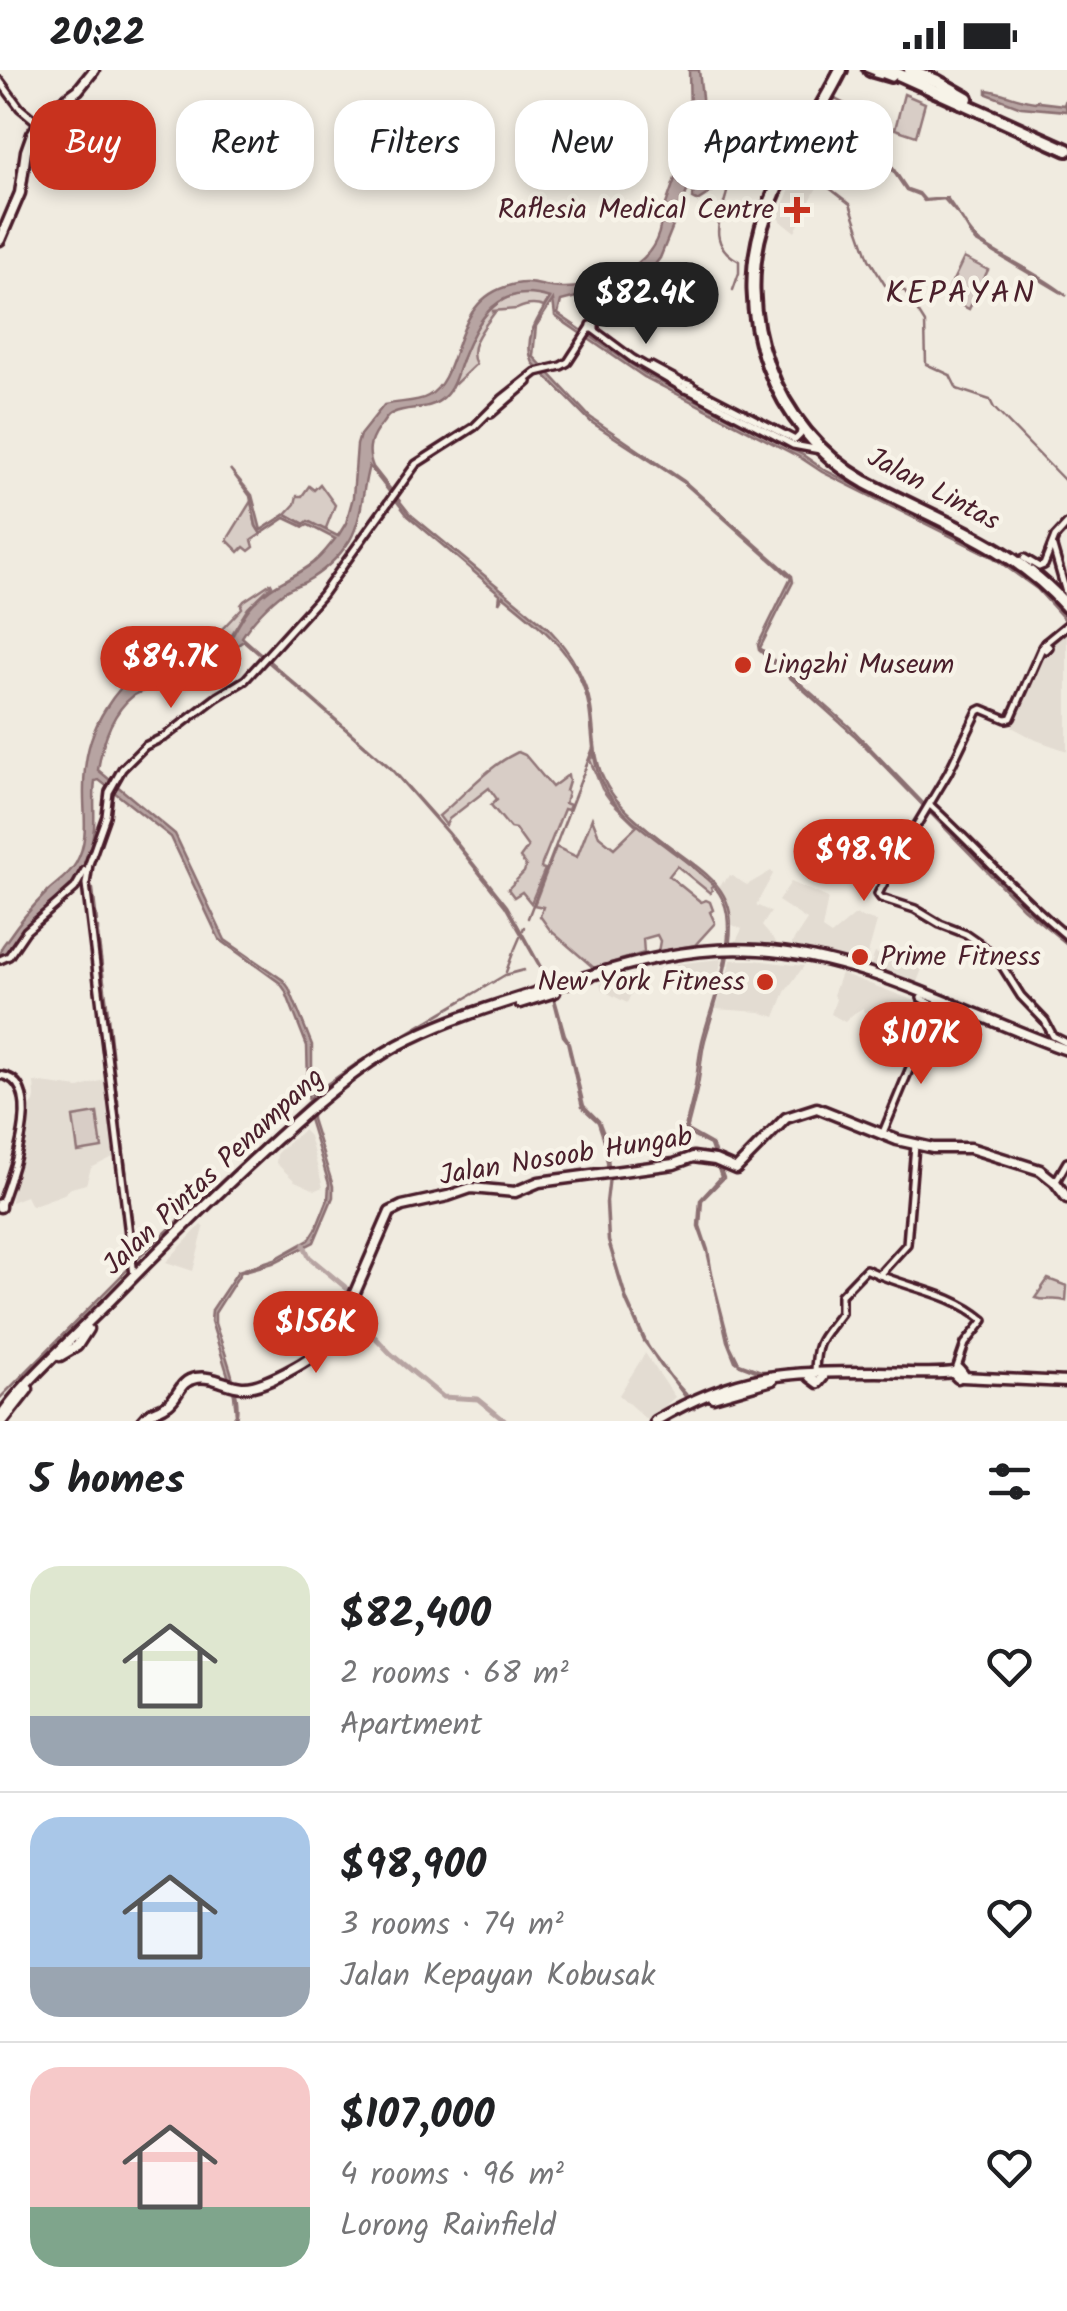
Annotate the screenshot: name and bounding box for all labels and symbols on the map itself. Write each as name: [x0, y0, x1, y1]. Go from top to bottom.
place label: Raflesia Medical Centre: [498, 188, 774, 233]
marker: Raflesia Medical Centre: [784, 197, 810, 223]
pin: $82.4K: [565, 262, 727, 347]
district label: KEPAYAN: [885, 269, 1037, 320]
street label: Jalan Lintas: [858, 436, 1008, 544]
pin: $84.7K: [90, 626, 252, 711]
place label: Lingzhi Museum: [763, 643, 954, 688]
marker: Lingzhi Museum: [732, 654, 754, 676]
pin: $98.9K: [783, 819, 945, 904]
place label: Prime Fitness: [880, 935, 1041, 980]
marker: Prime Fitness: [849, 946, 871, 968]
place label: New York Fitness: [537, 960, 745, 1005]
marker: New York Fitness: [754, 971, 776, 993]
pin: $107K: [851, 1002, 991, 1087]
street label: Jalan Pintas Penampang: [93, 1057, 335, 1287]
street label: Jalan Nosoob Hungab: [436, 1115, 696, 1199]
pin: $156K: [246, 1291, 386, 1376]

